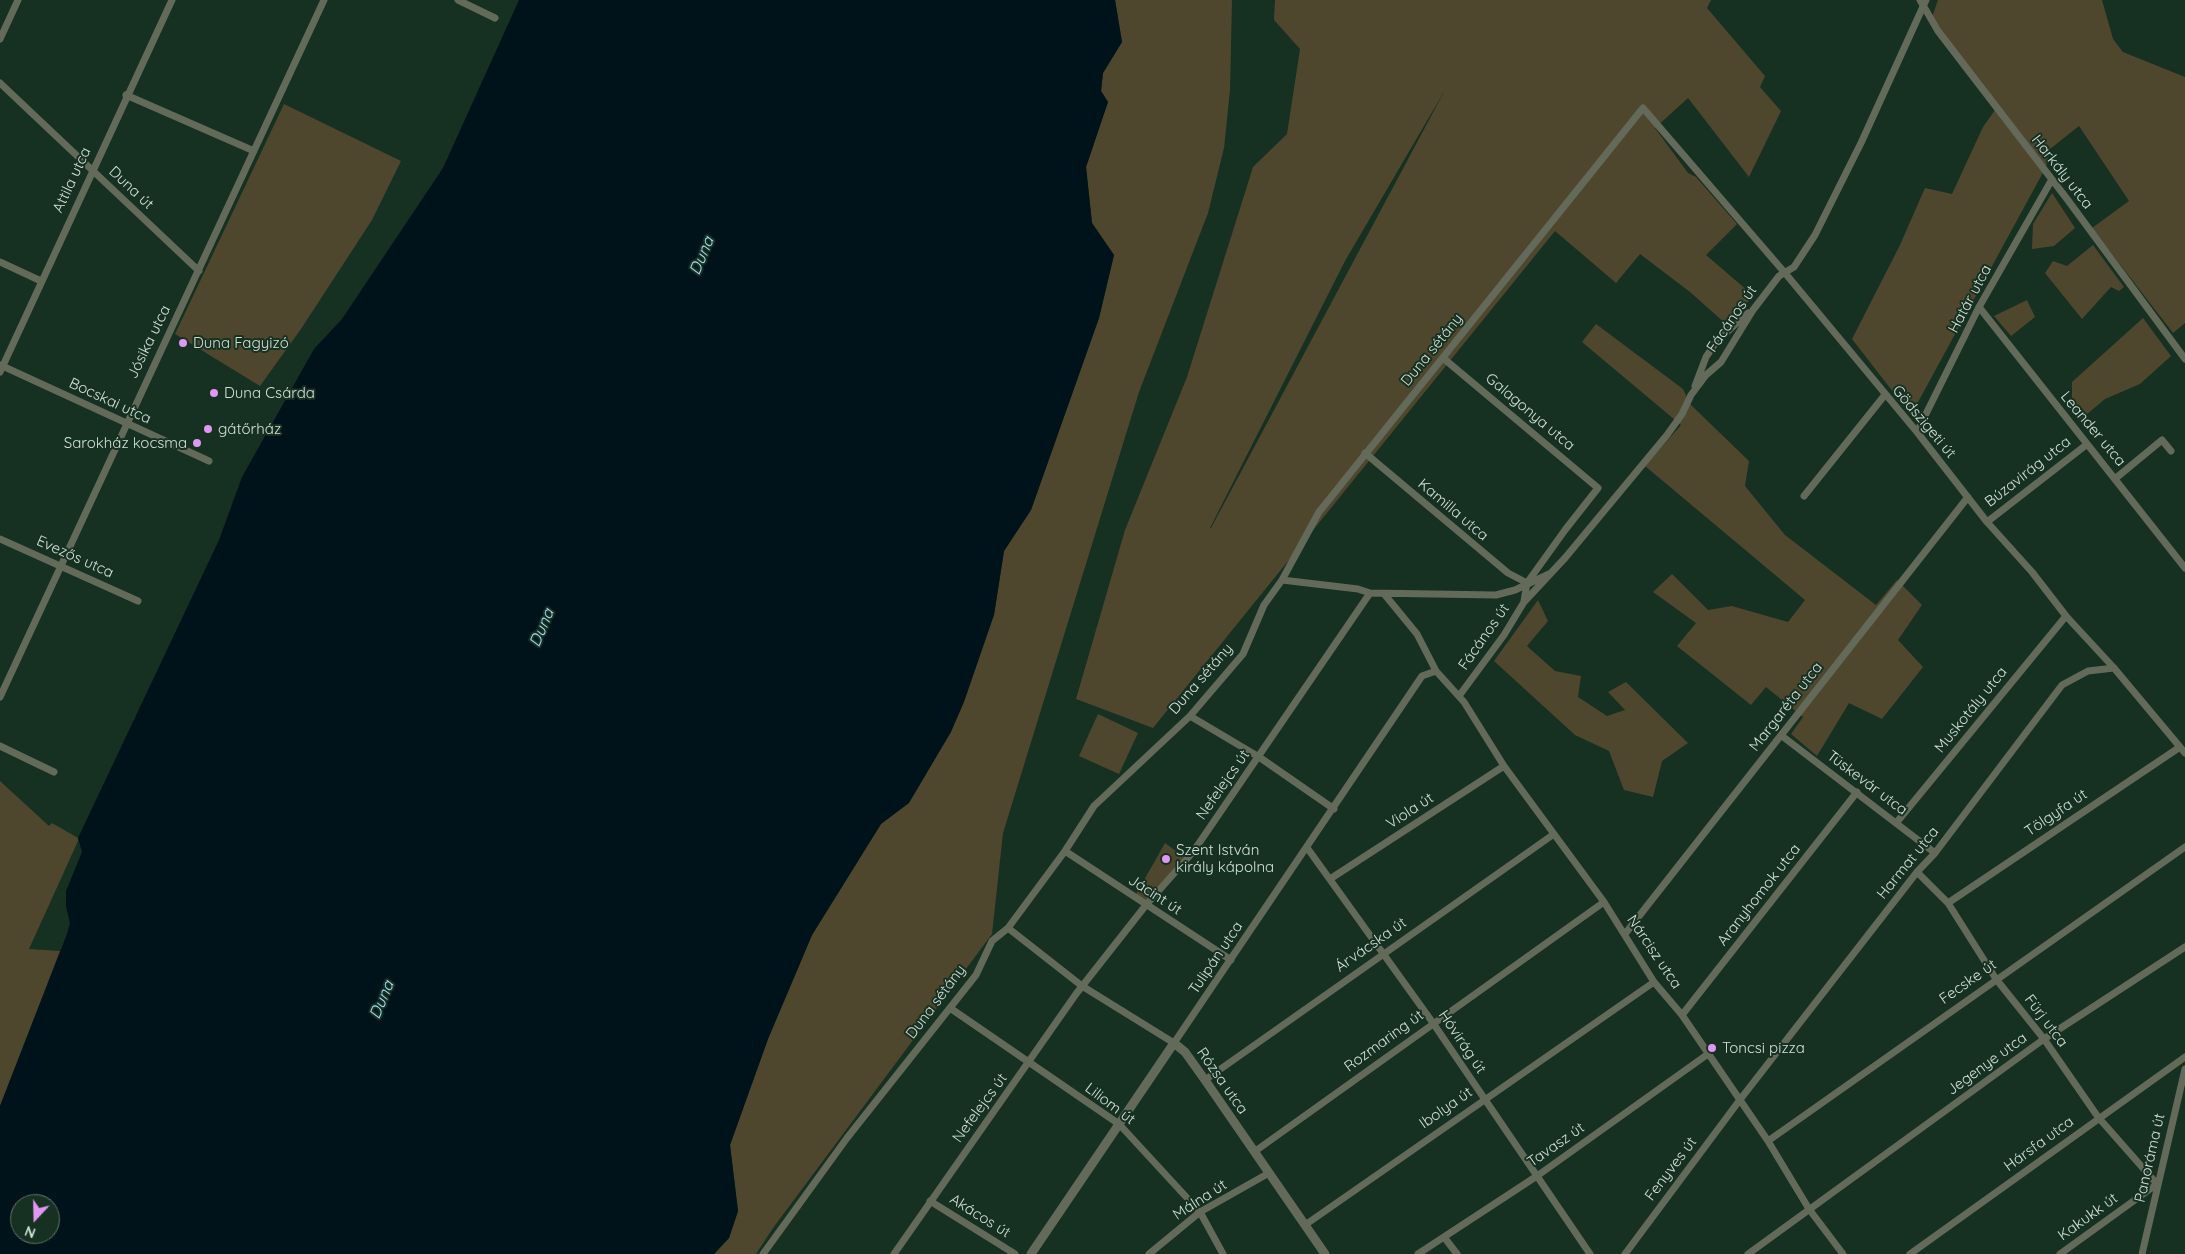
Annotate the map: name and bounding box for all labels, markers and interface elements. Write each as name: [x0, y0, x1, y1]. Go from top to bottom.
street label: Harkály utca: [2028, 131, 2096, 213]
street label: Attila utca: [49, 144, 95, 216]
street label: Duna út: [105, 163, 157, 213]
water label: Duna: [685, 234, 719, 278]
street label: Határ utca: [1945, 262, 1995, 336]
street label: Fácános út: [1703, 282, 1761, 356]
street label: Jósika utca: [123, 302, 175, 382]
street label: Duna sétány: [1397, 310, 1467, 390]
place label: Duna Fagyizó: [193, 334, 289, 352]
marker: Duna Fagyizó: [177, 337, 189, 349]
street label: Galagonya utca: [1482, 369, 1578, 455]
street label: Bocskai utca: [66, 374, 154, 428]
street label: Gödszigeti út: [1888, 382, 1960, 462]
place label: Duna Csárda: [224, 384, 315, 402]
marker: Duna Csárda: [208, 387, 220, 399]
street label: Leander utca: [2057, 388, 2129, 470]
place label: gátőrház: [218, 420, 281, 438]
marker: gátőrház: [202, 423, 214, 435]
street label: Búzavirág utca: [1981, 433, 2075, 511]
place label: Sarokház kocsma: [64, 434, 187, 452]
marker: Sarokház kocsma: [191, 437, 203, 449]
street label: Kamilla utca: [1414, 475, 1492, 545]
street label: Evezős utca: [34, 532, 116, 582]
street label: Fácános út: [1455, 600, 1513, 674]
water label: Duna: [525, 606, 559, 650]
street label: Duna sétány: [1165, 640, 1237, 718]
street label: Margaréta utca: [1746, 659, 1826, 755]
street label: Muskotály utca: [1931, 663, 2011, 757]
street label: Nefelejcs út: [1192, 747, 1254, 823]
street label: Tüskevár utca: [1823, 747, 1911, 819]
street label: Tölgyfa út: [2021, 786, 2091, 840]
street label: Viola út: [1383, 789, 1437, 833]
street label: Harmat utca: [1873, 823, 1943, 903]
street label: Aranyhomok utca: [1714, 840, 1804, 950]
place label: Szent István király kápolna: [1176, 841, 1274, 876]
marker: Szent István király kápolna: [1160, 853, 1172, 865]
street label: Jácint út: [1125, 871, 1185, 919]
street label: Nárcisz utca: [1623, 912, 1685, 992]
street label: Árvácska út: [1332, 914, 1410, 976]
street label: Tulipán utca: [1185, 918, 1247, 998]
street label: Fecske út: [1936, 956, 2000, 1008]
street label: Duna sétány: [902, 961, 970, 1043]
water label: Duna: [365, 978, 399, 1022]
street label: Fürj utca: [2020, 991, 2072, 1051]
street label: Rozmaring út: [1341, 1006, 1427, 1076]
street label: Hóvirág út: [1434, 1007, 1490, 1077]
street label: Jegenye utca: [1943, 1029, 2031, 1099]
place label: Toncsi pizza: [1722, 1039, 1805, 1057]
marker: Toncsi pizza: [1706, 1042, 1718, 1054]
street label: Rózsa utca: [1193, 1044, 1251, 1118]
street label: Nefelejcs út: [949, 1070, 1011, 1146]
street label: Liliom út: [1081, 1079, 1139, 1129]
street label: Ibolya út: [1416, 1083, 1476, 1133]
street label: Panoráma út: [2131, 1112, 2169, 1204]
street label: Hársfa utca: [2001, 1113, 2077, 1175]
street label: Tavasz út: [1524, 1119, 1588, 1171]
street label: Fenyves út: [1641, 1134, 1701, 1204]
street label: Málna út: [1170, 1176, 1230, 1224]
street label: Kakukk út: [2055, 1189, 2121, 1245]
street label: Akácos út: [946, 1190, 1014, 1242]
north arrow: [10, 1194, 60, 1244]
text: N: [22, 1222, 38, 1242]

